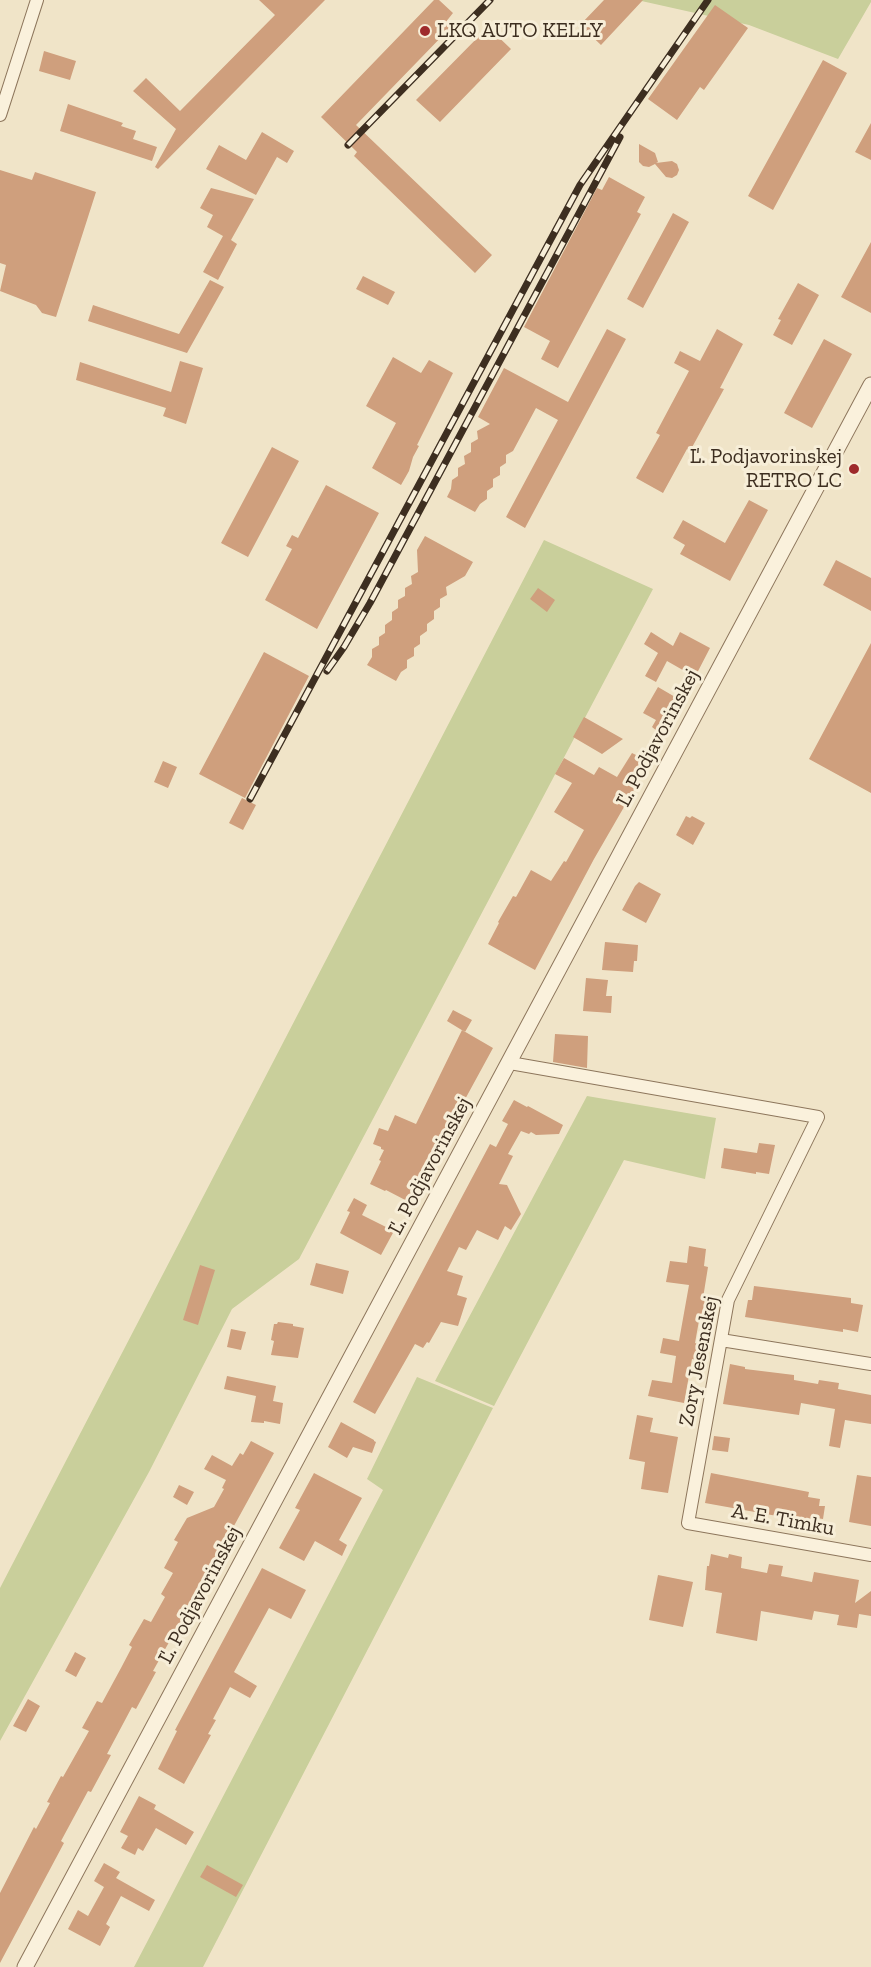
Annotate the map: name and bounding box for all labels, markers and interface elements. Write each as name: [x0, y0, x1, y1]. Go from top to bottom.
place label: LKQ AUTO KELLY: [437, 18, 603, 44]
marker: LKQ AUTO KELLY: [418, 24, 432, 38]
place label: Ľ. Podjavorinskej RETRO LC: [690, 444, 842, 494]
marker: Ľ. Podjavorinskej RETRO LC: [847, 462, 861, 476]
street label: Ľ. Podjavorinskej: [611, 665, 705, 811]
street label: Ľ. Podjavorinskej: [383, 1093, 477, 1239]
street label: Zory Jesenskej: [674, 1294, 724, 1428]
street label: A. E. Timku: [730, 1499, 836, 1541]
street label: Ľ. Podjavorinskej: [153, 1522, 247, 1668]

